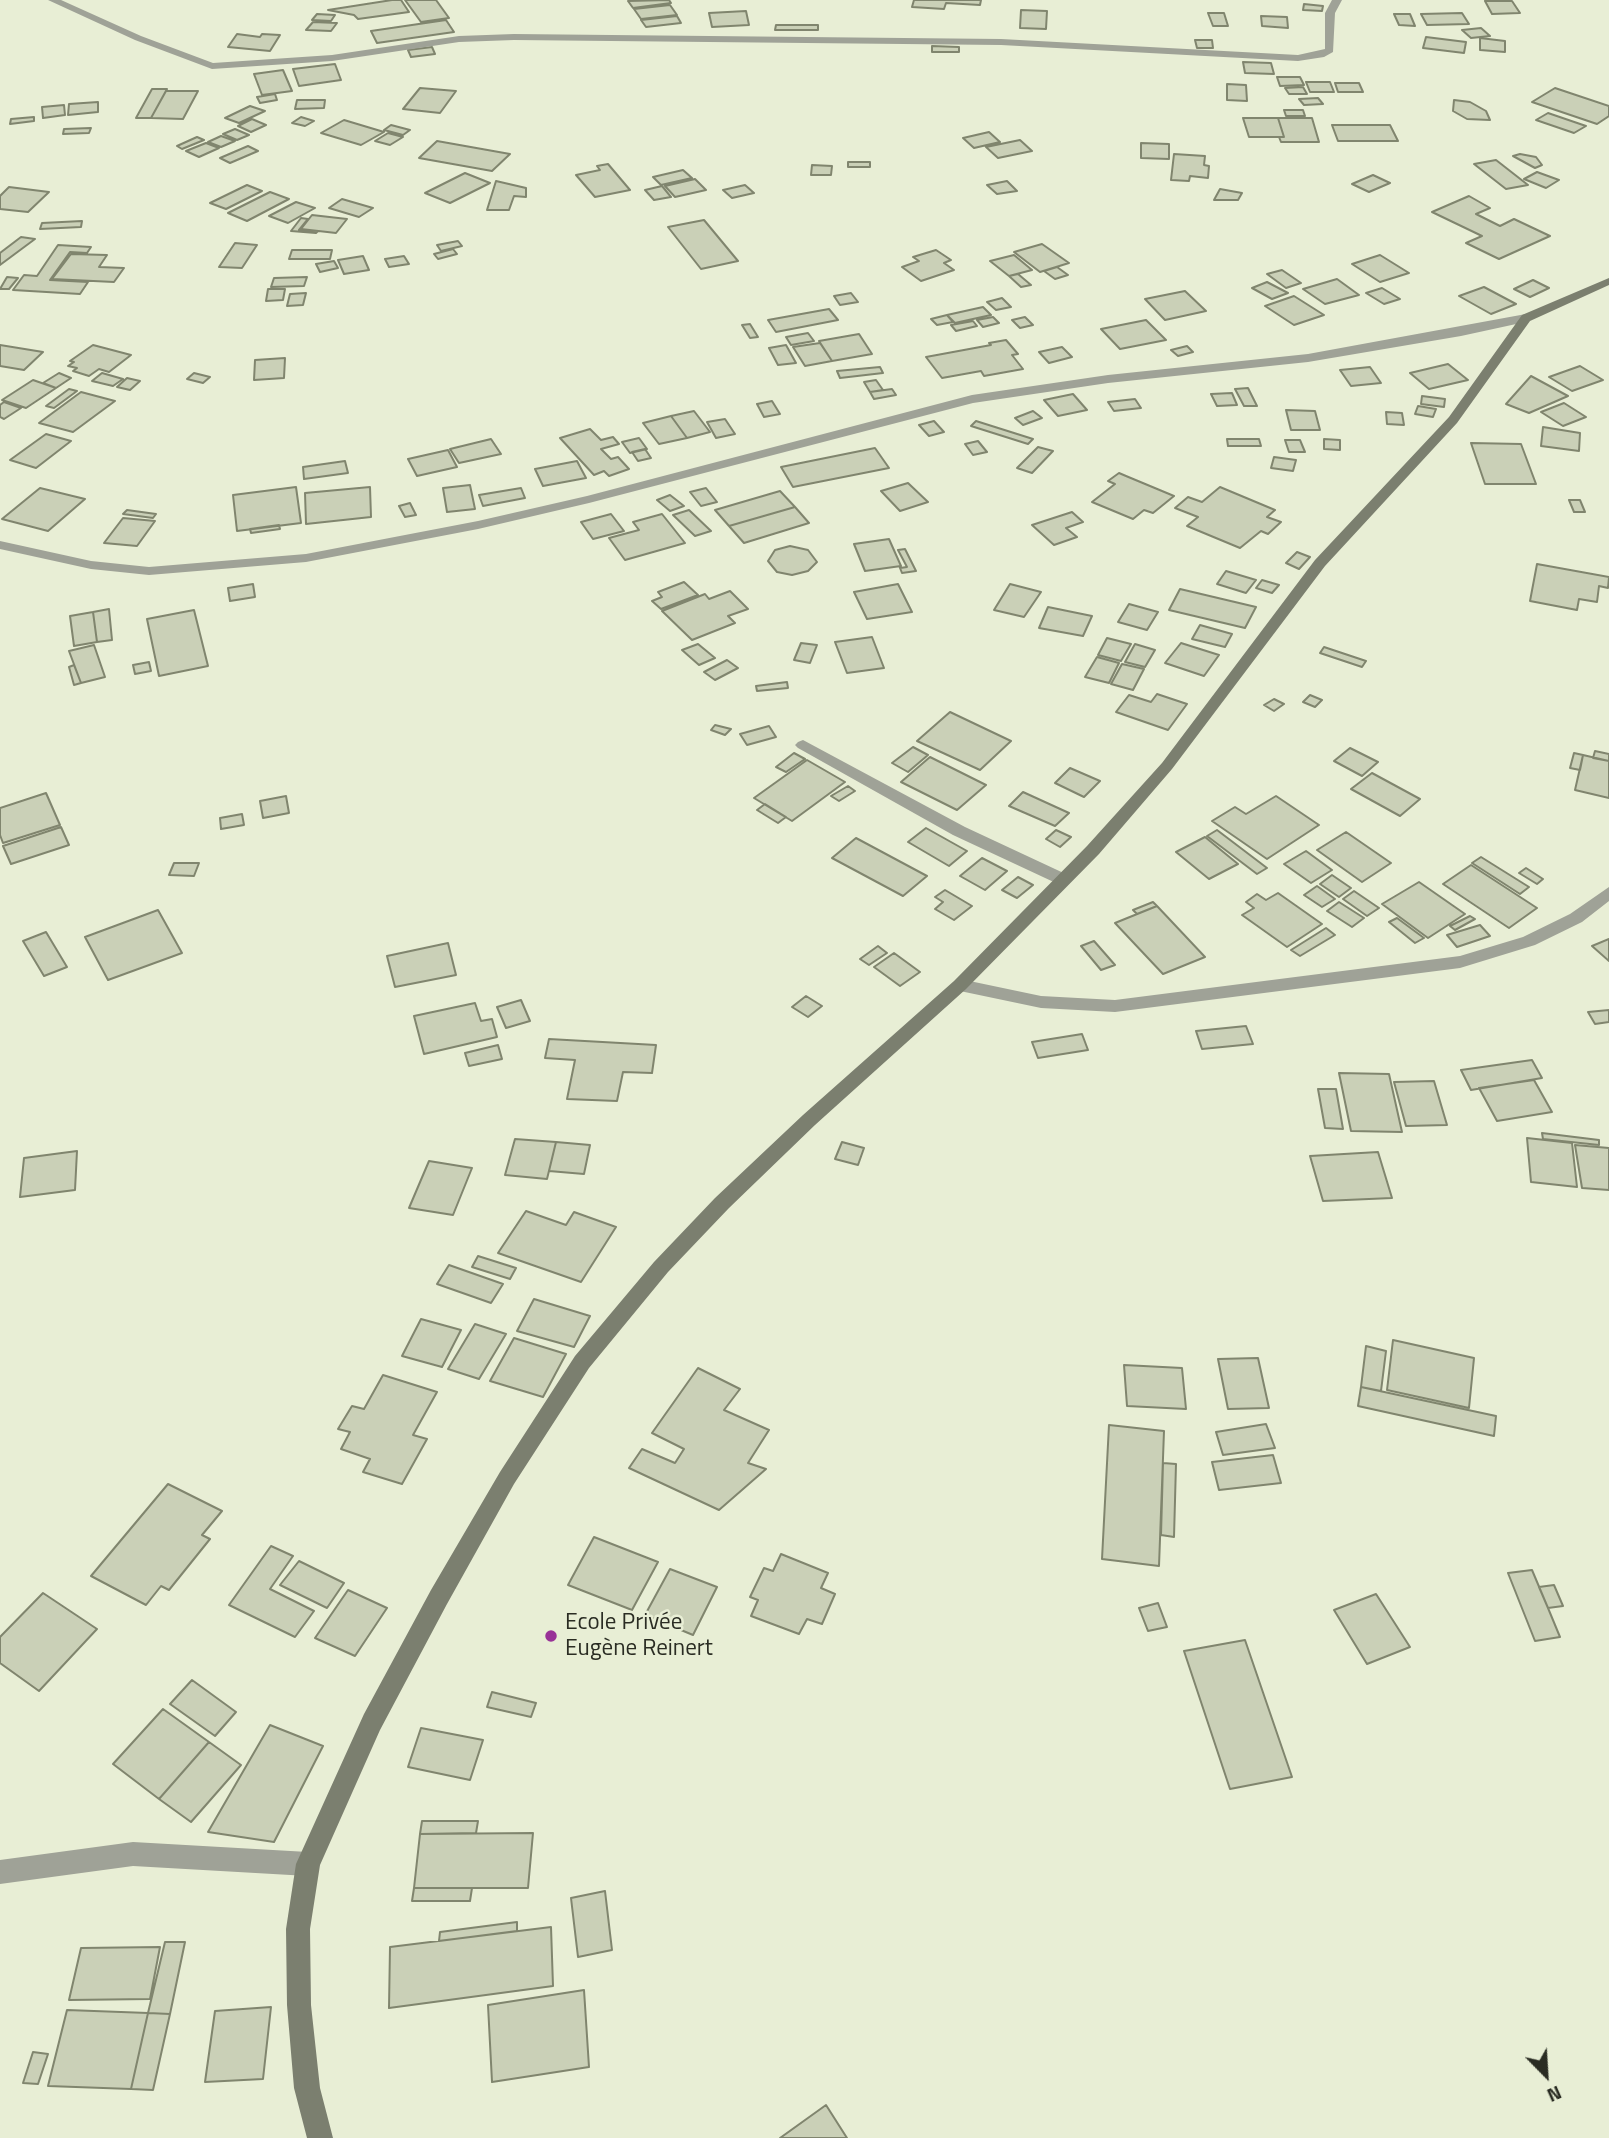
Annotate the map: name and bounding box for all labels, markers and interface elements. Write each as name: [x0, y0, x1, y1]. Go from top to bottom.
place label: Ecole Privée Eugène Reinert: [565, 1609, 713, 1663]
marker: Ecole Privée Eugène Reinert: [543, 1628, 559, 1644]
north arrow: [1511, 2040, 1581, 2110]
text: N: [1543, 2079, 1567, 2111]

